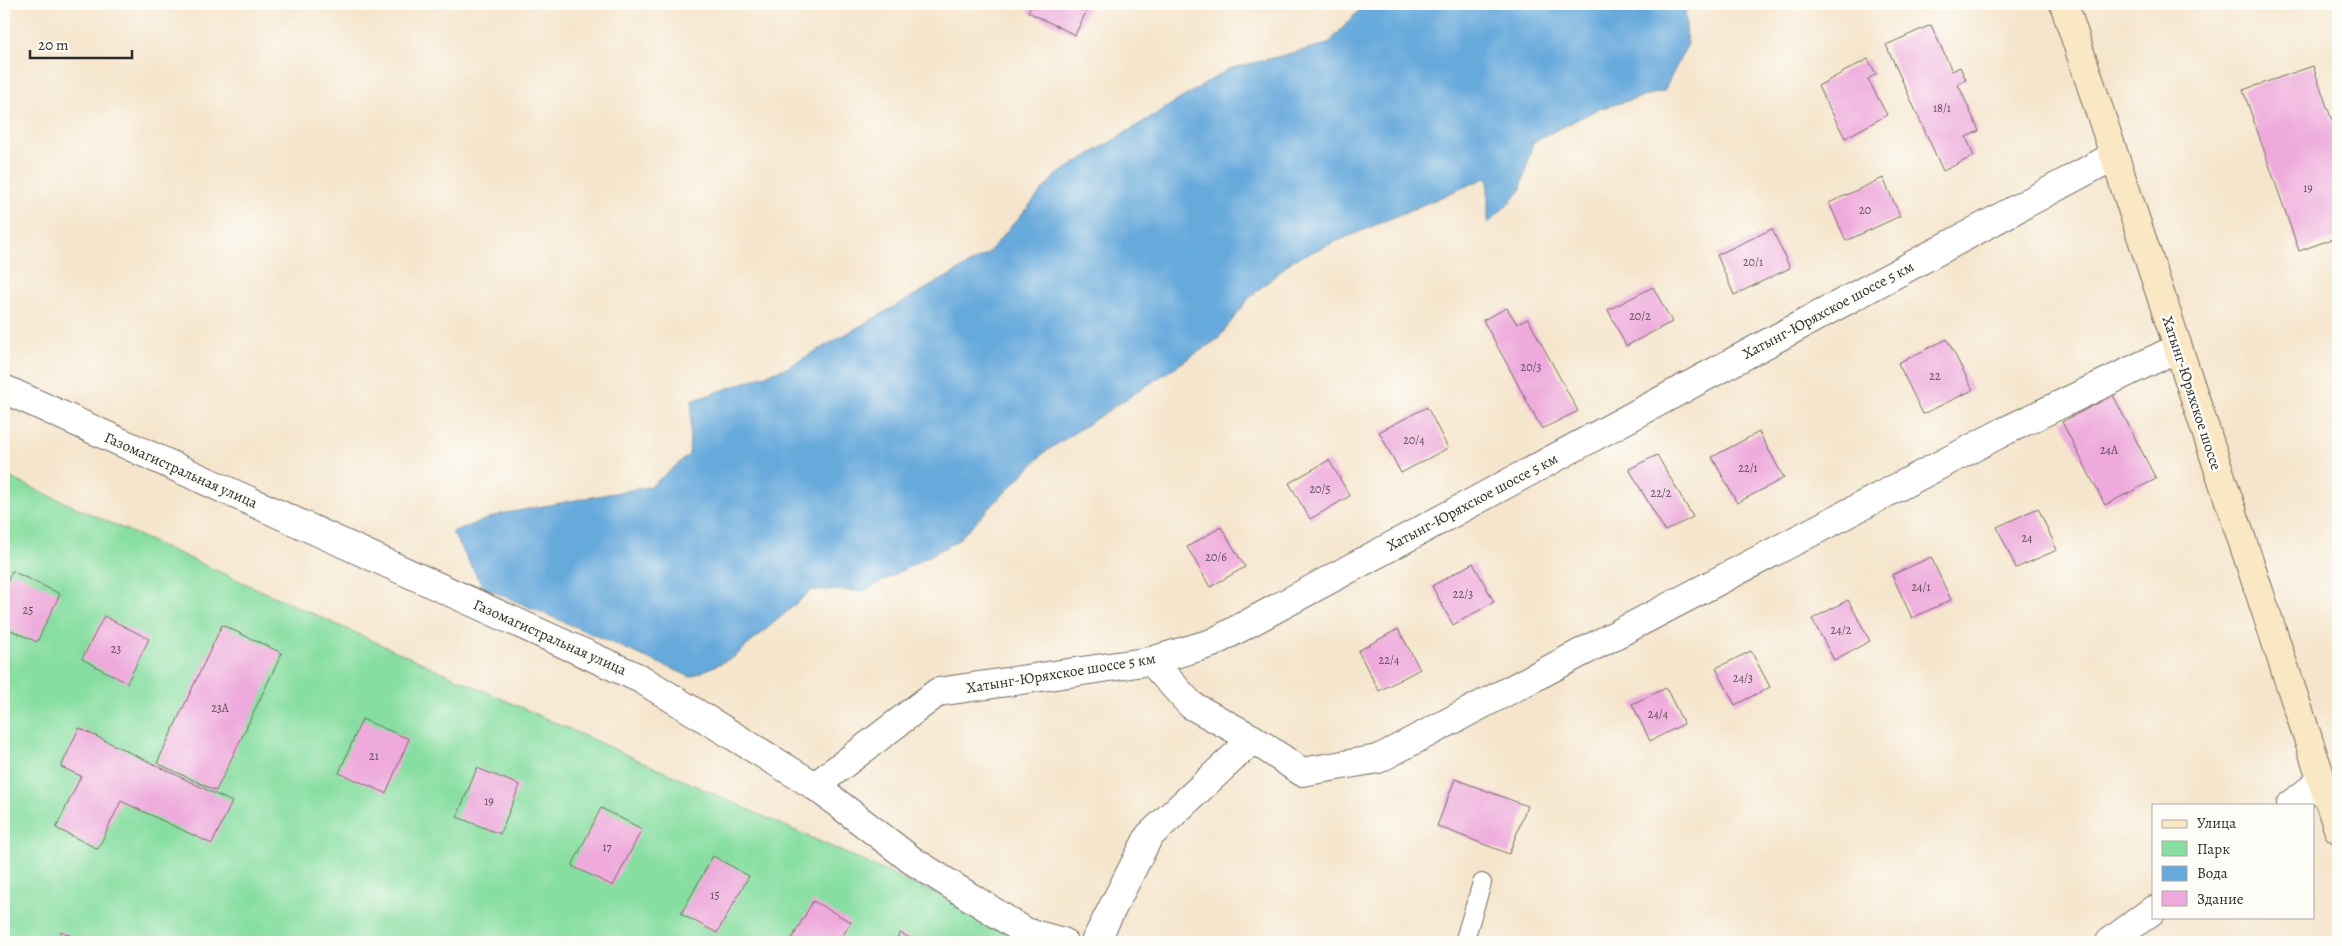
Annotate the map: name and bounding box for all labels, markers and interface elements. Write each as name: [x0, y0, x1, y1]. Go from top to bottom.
scale bar: [30, 28, 132, 60]
text: 20 m: [38, 35, 69, 55]
house number: 18/1: [1933, 100, 1951, 116]
house number: 19: [2303, 180, 2313, 196]
house number: 20: [1859, 202, 1871, 218]
house number: 20/1: [1743, 254, 1763, 270]
street label: Хатынг-Юряхское шоссе 5 км: [1739, 256, 1917, 364]
house number: 20/2: [1629, 308, 1651, 324]
street label: Хатынг-Юряхское шоссе: [2158, 313, 2226, 473]
house number: 20/3: [1520, 359, 1542, 375]
house number: 22: [1929, 368, 1941, 384]
street label: Газомагистральная улица: [101, 427, 261, 513]
house number: 20/4: [1403, 432, 1425, 448]
house number: 24А: [2100, 442, 2119, 458]
street label: Хатынг-Юряхское шоссе 5 км: [1383, 448, 1561, 556]
house number: 22/1: [1738, 460, 1758, 476]
house number: 20/5: [1309, 481, 1331, 497]
house number: 22/2: [1650, 485, 1672, 501]
house number: 24: [2021, 530, 2033, 546]
house number: 20/6: [1205, 549, 1227, 565]
house number: 24/1: [1911, 579, 1931, 595]
house number: 22/3: [1453, 586, 1473, 602]
street label: Газомагистральная улица: [470, 594, 630, 680]
house number: 25: [23, 602, 33, 618]
house number: 24/2: [1831, 622, 1852, 638]
house number: 23: [111, 641, 121, 657]
street label: Хатынг-Юряхское шоссе 5 км: [965, 648, 1157, 698]
house number: 22/4: [1379, 652, 1400, 668]
house number: 24/3: [1733, 670, 1753, 686]
house number: 23А: [211, 700, 230, 716]
house number: 24/4: [1648, 706, 1669, 722]
house number: 21: [369, 748, 379, 764]
house number: 19: [484, 793, 494, 809]
legend: [2152, 804, 2314, 918]
text: Улица: [2197, 813, 2236, 833]
house number: 17: [602, 839, 613, 855]
text: Парк: [2197, 839, 2230, 859]
text: Вода: [2197, 863, 2228, 883]
house number: 15: [710, 887, 720, 903]
text: Здание: [2197, 889, 2244, 909]

